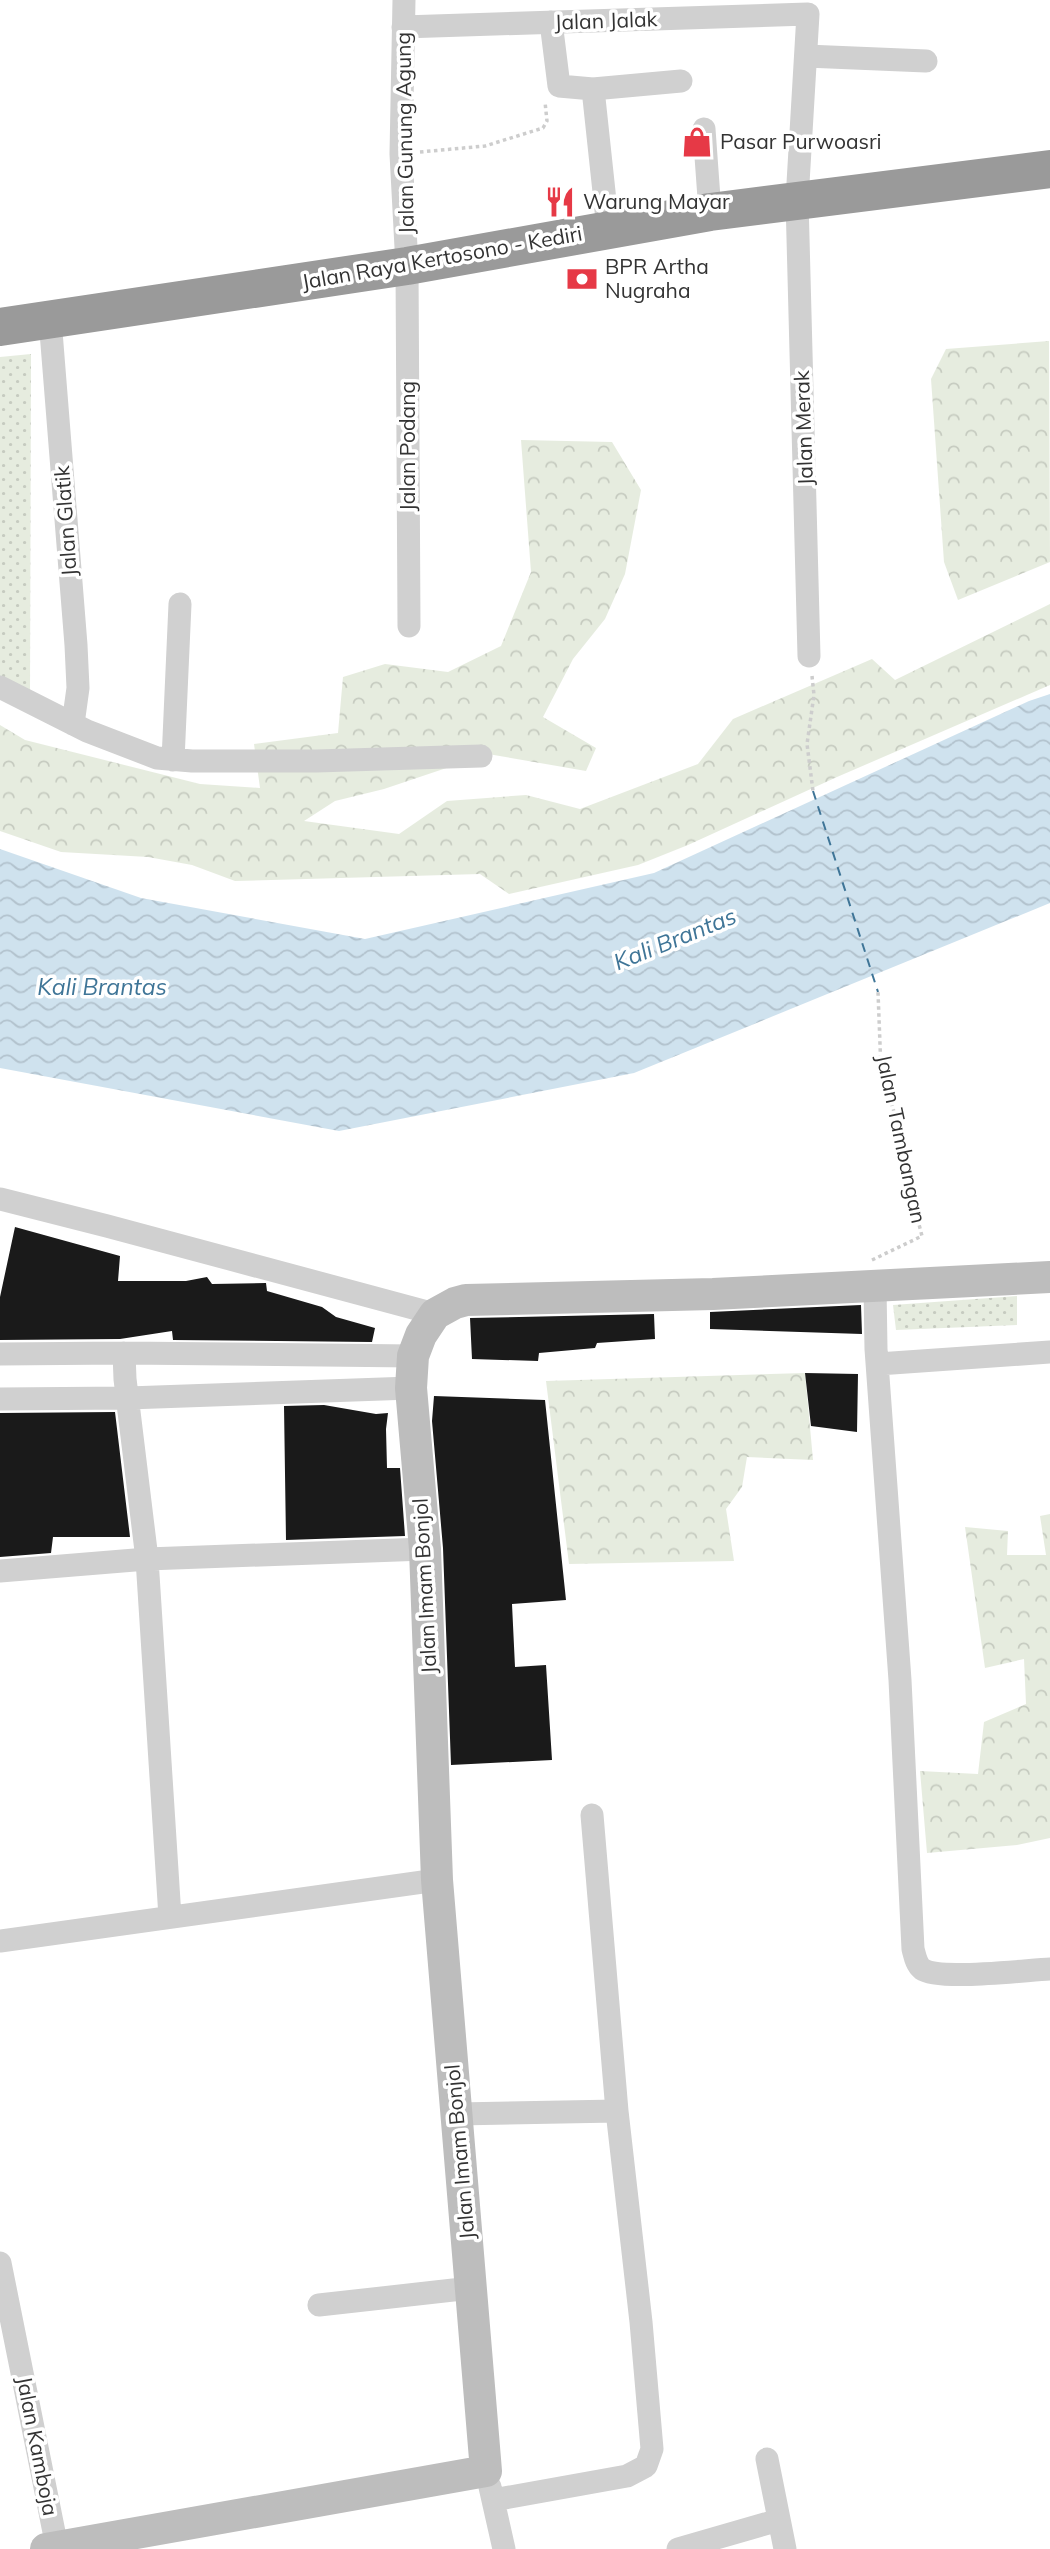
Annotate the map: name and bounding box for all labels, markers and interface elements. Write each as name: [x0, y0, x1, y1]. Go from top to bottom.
street label: Jalan Jalak: [554, 5, 658, 35]
street label: Jalan Gunung Agung: [389, 32, 419, 234]
shop icon: Pasar Purwoasri: [680, 125, 714, 159]
place label: Pasar Purwoasri: [720, 128, 882, 154]
restaurant icon: Warung Mayar: [543, 185, 577, 219]
place label: Warung Mayar: [583, 188, 730, 214]
street label: Jalan Raya Kertosono - Kediri: [300, 220, 584, 294]
place label: BPR Artha Nugraha: [605, 253, 709, 303]
bank icon: BPR Artha Nugraha: [565, 262, 599, 296]
street label: Jalan Merak: [788, 370, 818, 486]
street label: Jalan Podang: [394, 381, 420, 511]
street label: Jalan Glatik: [48, 465, 82, 577]
water label: Kali Brantas: [609, 901, 740, 976]
water label: Kali Brantas: [37, 972, 167, 1001]
street label: Jalan Tambangan: [871, 1052, 933, 1226]
street label: Jalan Imam Bonjol: [406, 1498, 442, 1675]
street label: Jalan Imam Bonjol: [438, 2063, 480, 2241]
street label: Jalan Kamboja: [12, 2374, 64, 2518]

